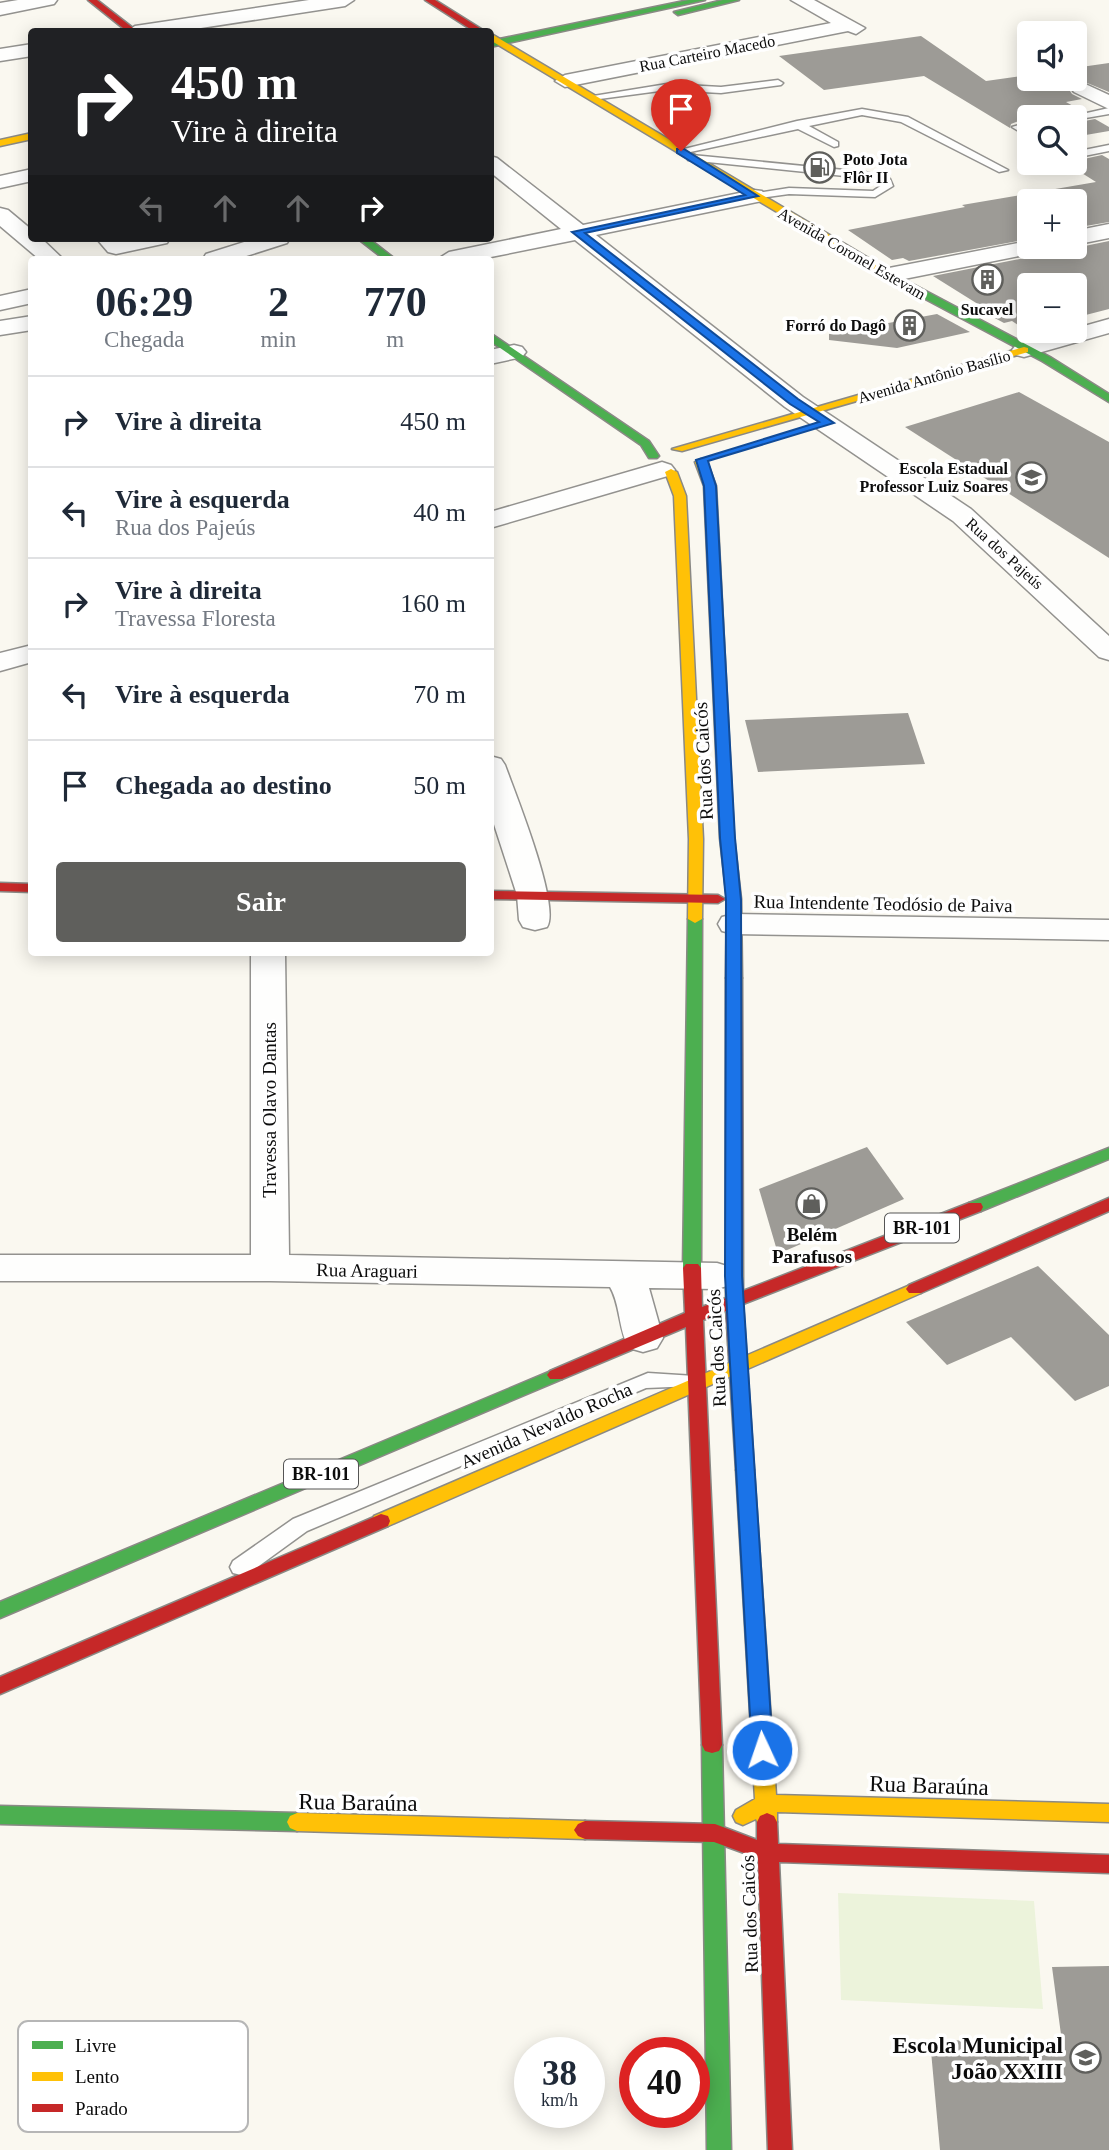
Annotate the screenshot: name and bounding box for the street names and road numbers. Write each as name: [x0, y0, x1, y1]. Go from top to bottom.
street label: Rua Carteiro Macedo: [638, 32, 776, 75]
street label: Avenida Coronel Estevam: [775, 204, 929, 303]
street label: Avenida Antônio Basílio: [856, 347, 1012, 406]
street label: Rua dos Pajeús: [962, 514, 1047, 593]
street label: Rua dos Caicós: [690, 701, 717, 821]
street label: Rua Intendente Teodósio de Paiva: [753, 891, 1013, 916]
street label: Travessa Olavo Dantas: [259, 1022, 280, 1198]
road number: BR-101: [885, 1213, 959, 1242]
street label: Rua Araguari: [316, 1259, 418, 1282]
street label: Rua dos Caicós: [703, 1288, 730, 1408]
street label: Avenida Nevaldo Rocha: [457, 1378, 636, 1473]
road number: BR-101: [284, 1460, 358, 1489]
street label: Rua Baraúna: [869, 1771, 989, 1800]
street label: Rua Baraúna: [298, 1789, 418, 1816]
street label: Rua dos Caicós: [737, 1855, 762, 1973]

